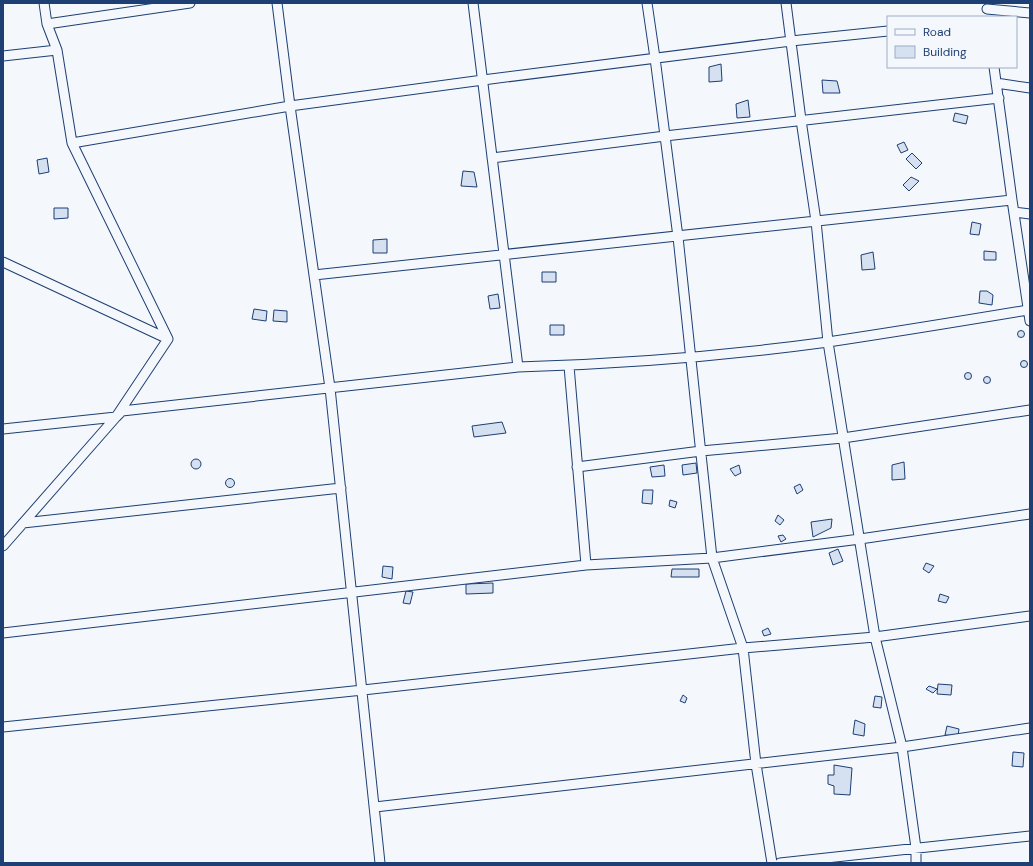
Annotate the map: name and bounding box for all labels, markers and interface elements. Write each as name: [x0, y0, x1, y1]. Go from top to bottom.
legend: [887, 16, 1017, 68]
text: Road: [923, 24, 951, 40]
text: Building: [923, 44, 967, 60]

